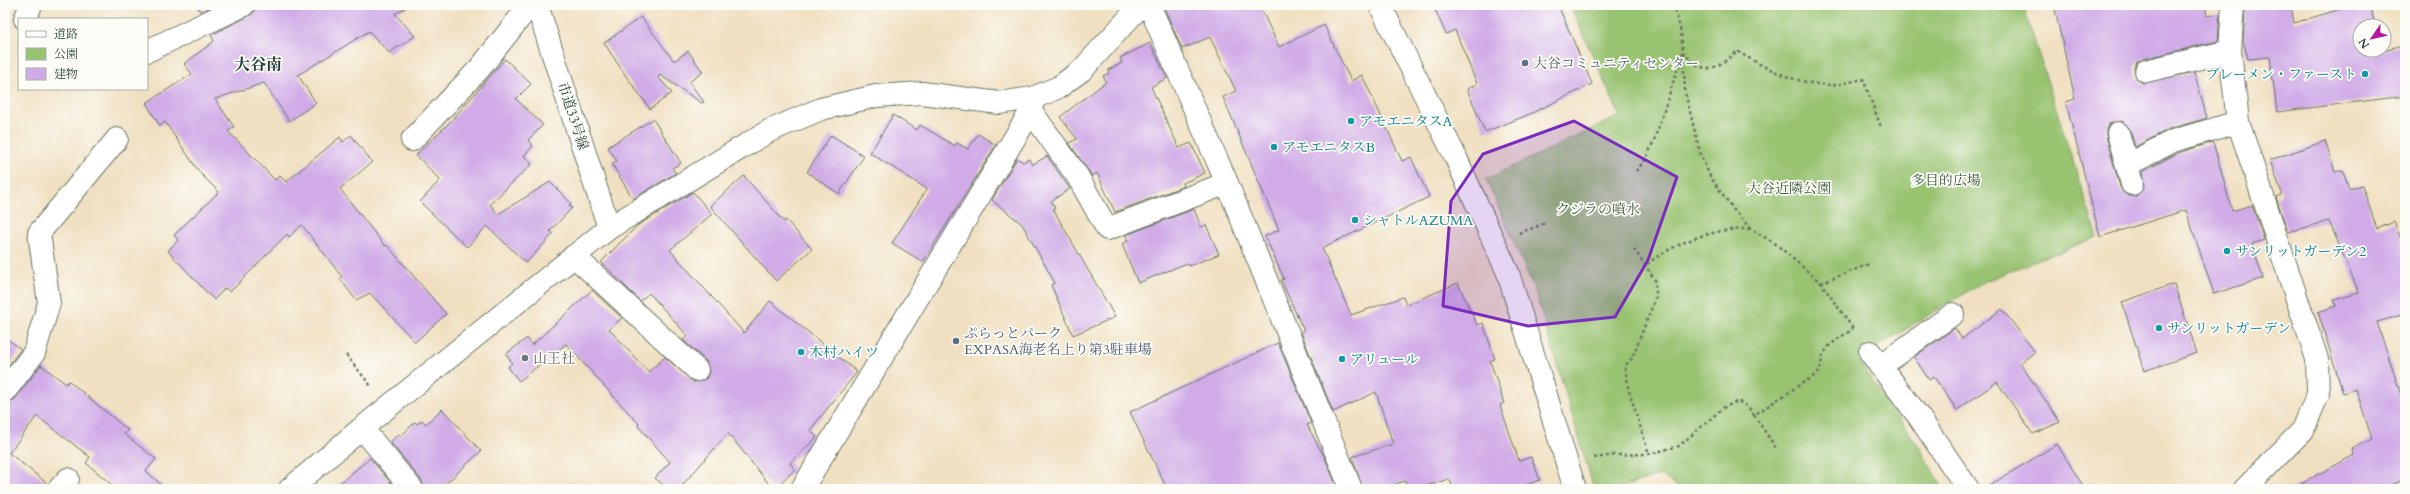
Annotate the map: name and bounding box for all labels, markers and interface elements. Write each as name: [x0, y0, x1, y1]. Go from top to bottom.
legend: [18, 18, 148, 90]
north arrow: [2352, 18, 2392, 58]
text: 道路: [54, 26, 78, 42]
text: N: [2355, 35, 2373, 51]
text: 公園: [54, 46, 78, 62]
district label: 大谷南: [234, 54, 282, 76]
place label: 大谷コミュニティセンター: [1533, 54, 1699, 73]
marker: 大谷コミュニティセンター: [1520, 58, 1530, 68]
place label: ブレーメン・ファースト: [2205, 65, 2357, 84]
text: 建物: [54, 66, 78, 82]
marker: ブレーメン・ファースト: [2360, 69, 2370, 79]
street label: 市道33号線: [553, 80, 593, 152]
place label: アモエニタスA: [1359, 112, 1452, 131]
marker: アモエニタスA: [1346, 116, 1356, 126]
place label: アモエニタスB: [1282, 138, 1375, 157]
marker: アモエニタスB: [1269, 142, 1279, 152]
park label: 多目的広場: [1911, 171, 1981, 190]
park label: 大谷近隣公園: [1747, 179, 1831, 198]
park label: クジラの噴水: [1556, 200, 1640, 219]
place label: シャトルAZUMA: [1363, 211, 1473, 230]
marker: シャトルAZUMA: [1350, 215, 1360, 225]
place label: サンリットガーデン2: [2235, 242, 2366, 261]
marker: サンリットガーデン2: [2222, 246, 2232, 256]
place label: サンリットガーデン: [2167, 319, 2291, 338]
marker: サンリットガーデン: [2154, 323, 2164, 333]
place label: ぷらっとパーク EXPASA海老名上り第3駐車場: [964, 324, 1152, 359]
marker: ぷらっとパーク EXPASA海老名上り第3駐車場: [951, 336, 961, 346]
place label: 木村ハイツ: [809, 343, 879, 362]
marker: 木村ハイツ: [796, 347, 806, 357]
place label: 山王社: [533, 349, 575, 368]
place label: アリュール: [1350, 350, 1419, 369]
marker: 山王社: [520, 353, 530, 363]
marker: アリュール: [1337, 354, 1347, 364]

